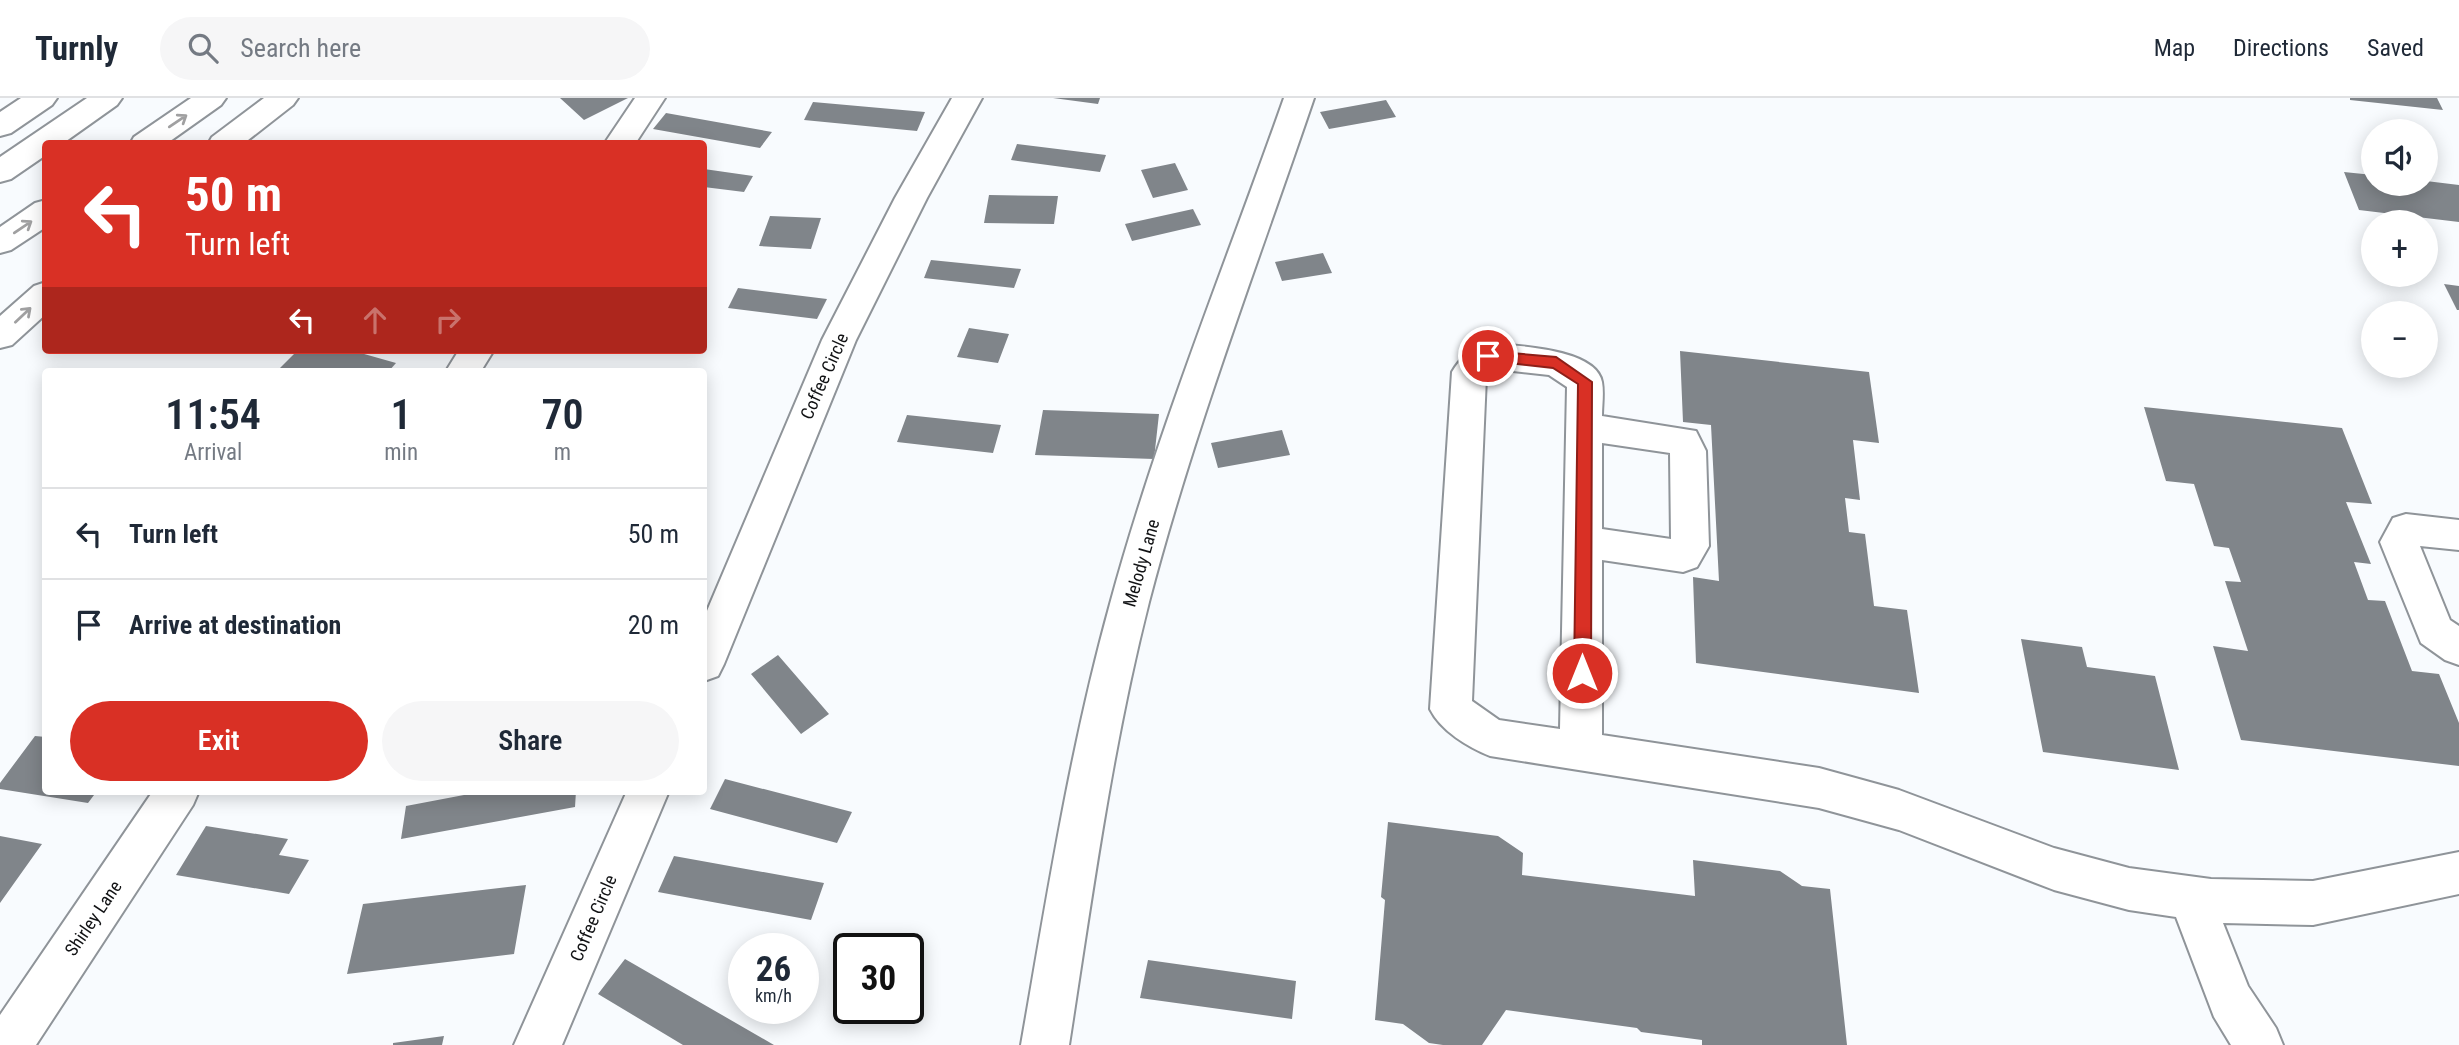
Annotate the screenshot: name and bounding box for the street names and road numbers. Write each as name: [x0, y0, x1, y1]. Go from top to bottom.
street label: Coffee Circle: [796, 330, 852, 422]
street label: Melody Lane: [1118, 517, 1164, 609]
street label: Coffee Circle: [565, 872, 621, 964]
street label: Shirley Lane: [60, 876, 126, 960]

